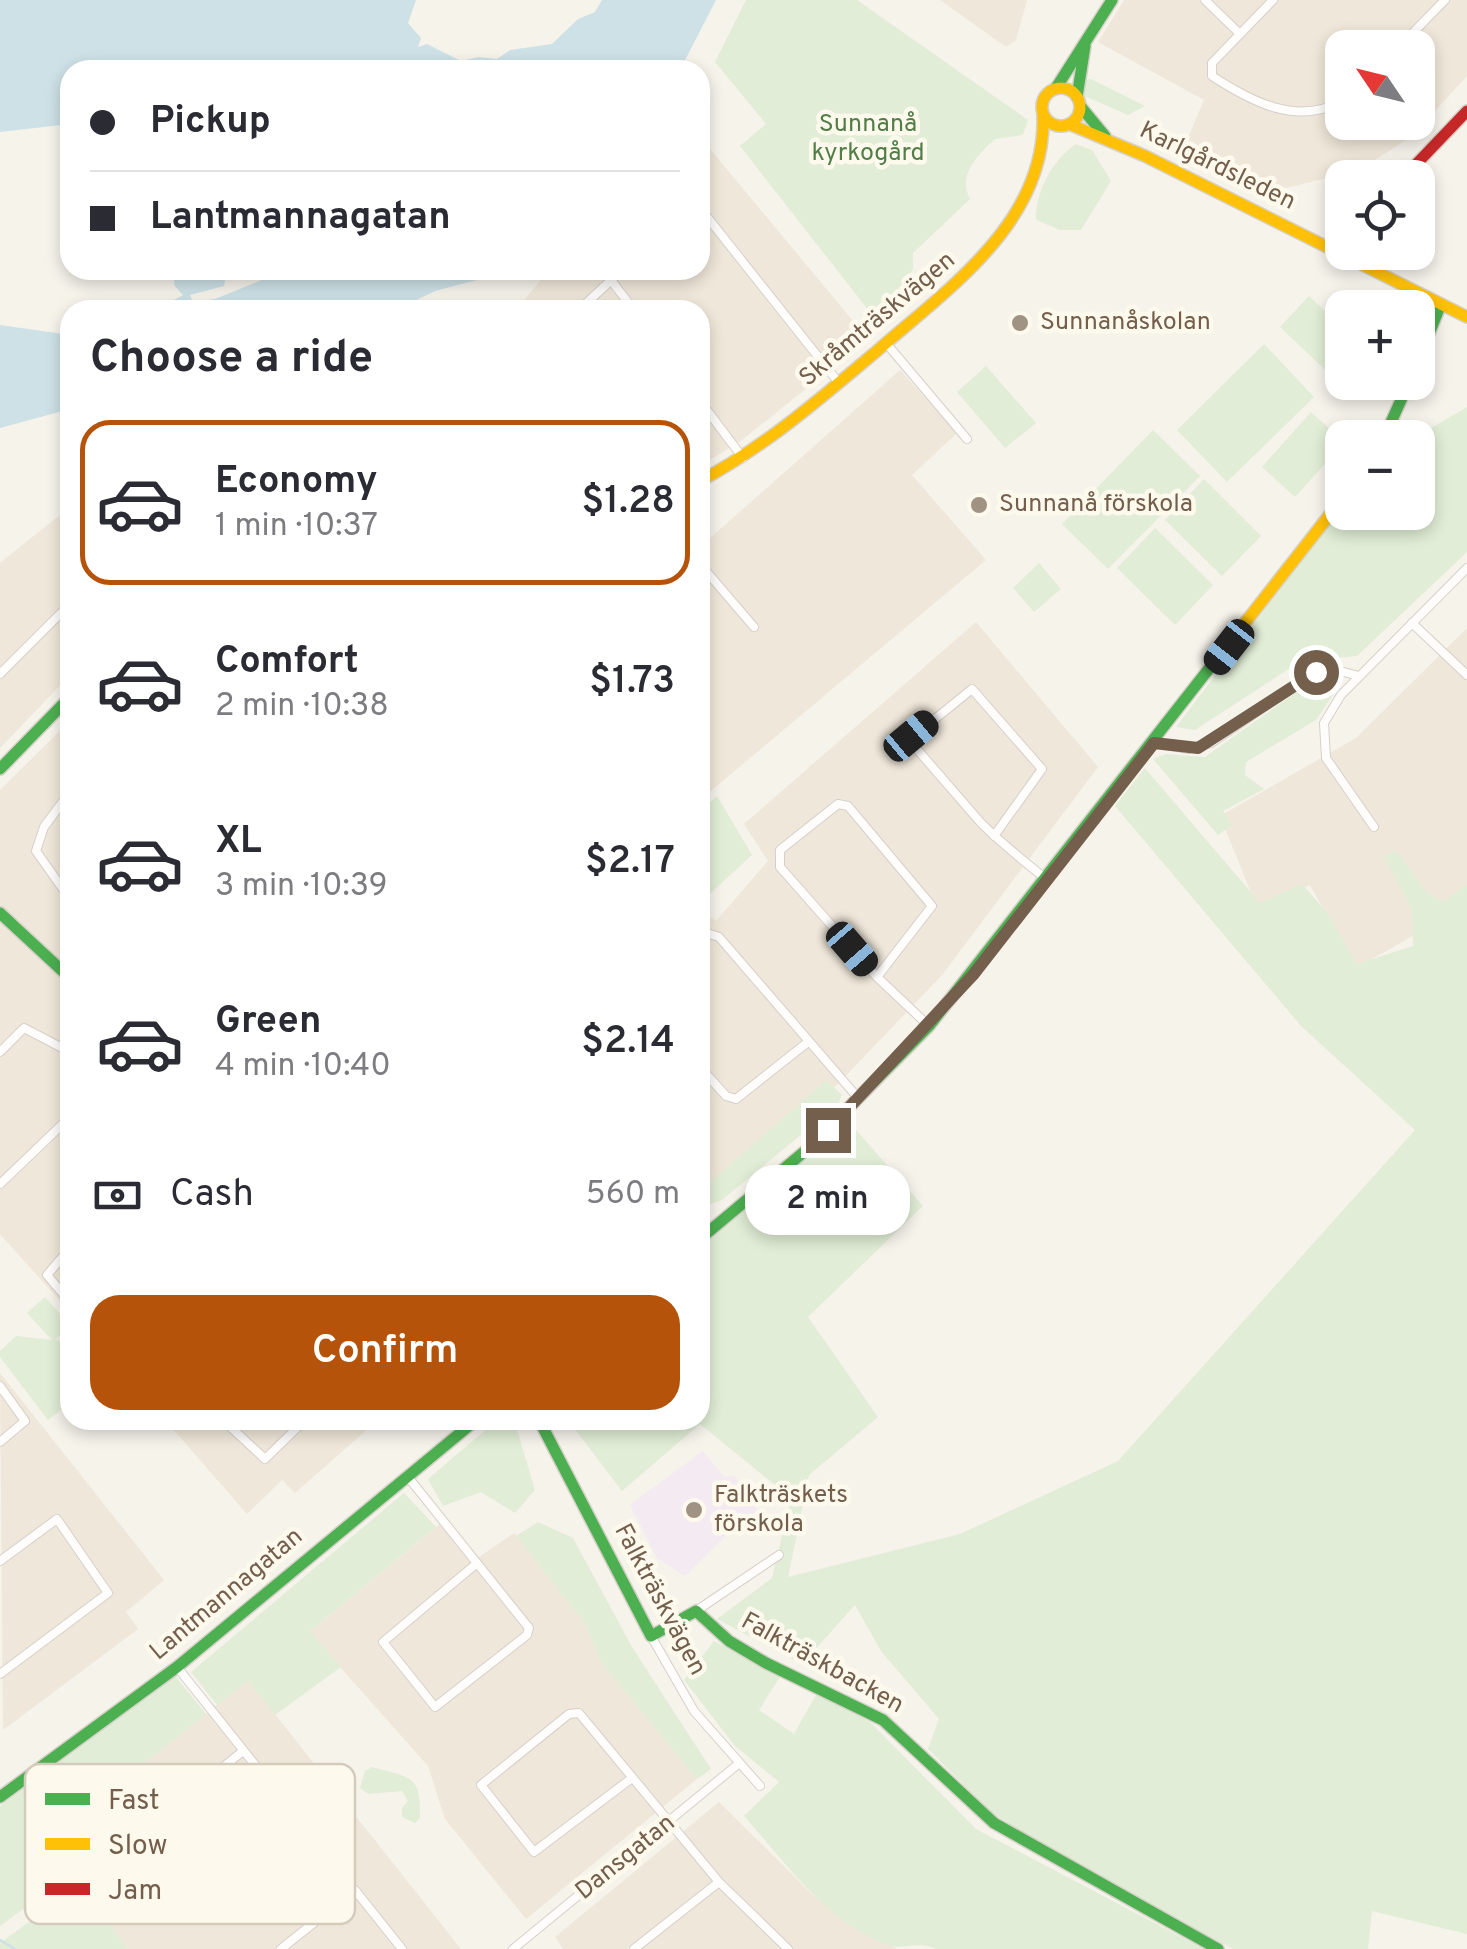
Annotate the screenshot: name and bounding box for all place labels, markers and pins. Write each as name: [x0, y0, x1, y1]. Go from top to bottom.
place label: Sunnanåskolan: [1040, 307, 1211, 339]
marker: Sunnanåskolan: [1009, 312, 1031, 334]
place label: Sunnanå förskola: [999, 489, 1193, 521]
marker: Sunnanå förskola: [968, 494, 990, 516]
place label: Falkträskets förskola: [714, 1480, 848, 1541]
marker: Falkträskets förskola: [683, 1499, 705, 1521]

